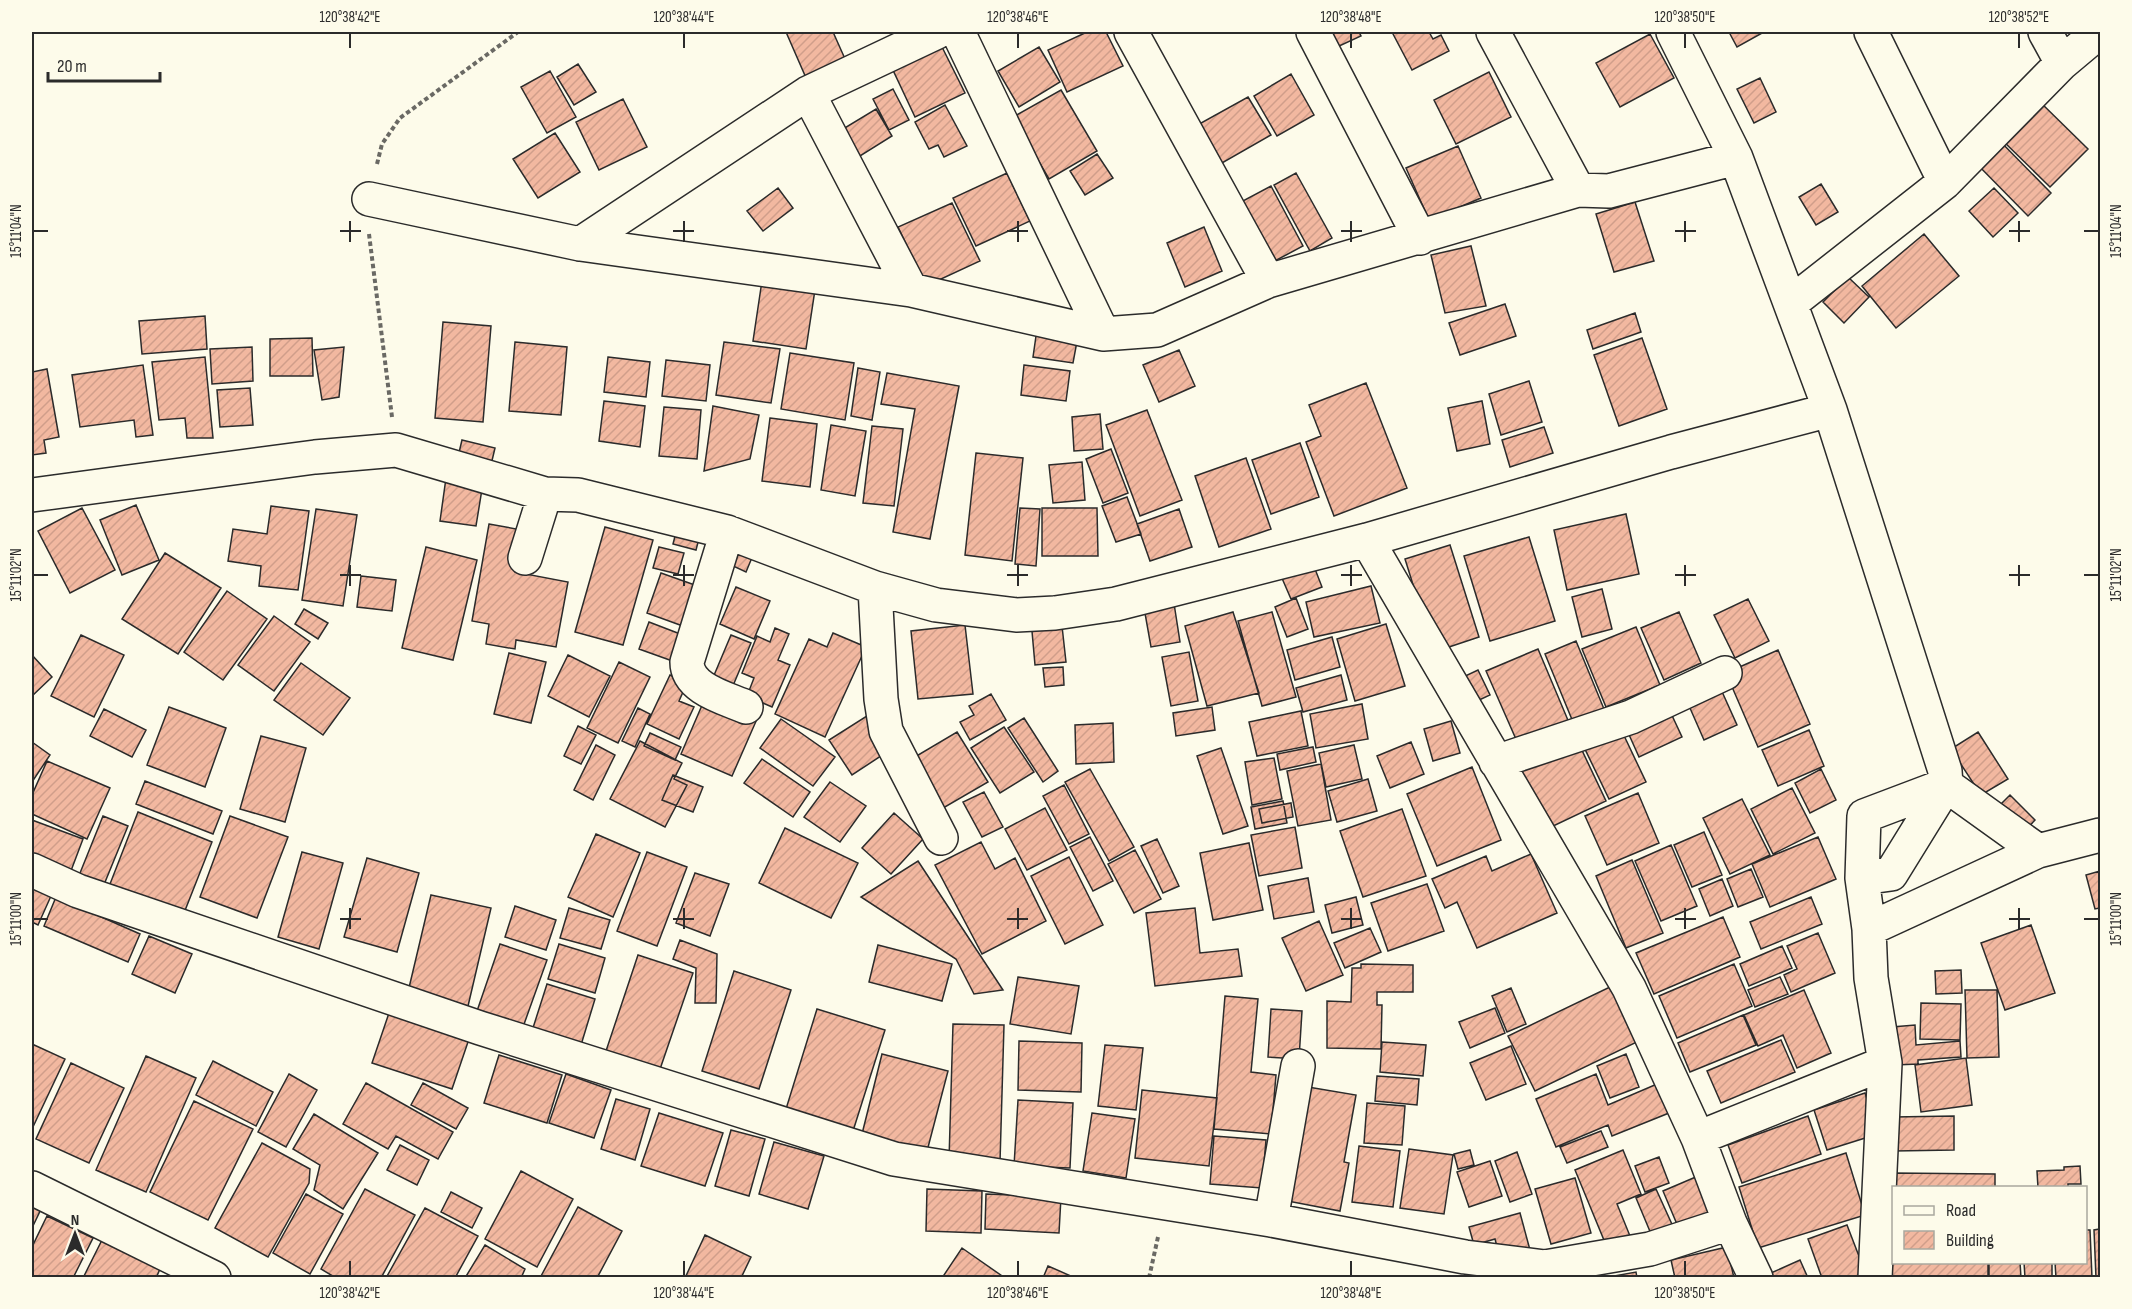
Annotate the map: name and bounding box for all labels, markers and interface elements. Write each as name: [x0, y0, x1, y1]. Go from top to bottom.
text: 120°38'42"E: [320, 8, 380, 27]
text: 120°38'44"E: [653, 8, 715, 27]
text: 120°38'46"E: [987, 8, 1049, 27]
text: 120°38'48"E: [1320, 8, 1382, 27]
text: 120°38'50"E: [1654, 8, 1716, 27]
text: 120°38'52"E: [1989, 8, 2049, 27]
scale bar: [48, 45, 160, 83]
text: 20 m: [57, 56, 87, 77]
text: 15°11'04"N: [7, 204, 26, 258]
text: 15°11'04"N: [2107, 204, 2126, 258]
text: 15°11'02"N: [7, 548, 26, 602]
text: 15°11'02"N: [2107, 548, 2126, 602]
text: 15°11'00"N: [7, 892, 26, 946]
text: 15°11'00"N: [2107, 892, 2126, 946]
legend: [1892, 1186, 2087, 1264]
text: Road: [1946, 1200, 1976, 1221]
north arrow: [45, 1204, 105, 1264]
text: N: [71, 1211, 79, 1230]
text: Building: [1946, 1230, 1994, 1251]
text: 120°38'42"E: [320, 1284, 380, 1303]
text: 120°38'44"E: [653, 1284, 715, 1303]
text: 120°38'46"E: [987, 1284, 1049, 1303]
text: 120°38'48"E: [1320, 1284, 1382, 1303]
text: 120°38'50"E: [1654, 1284, 1716, 1303]

